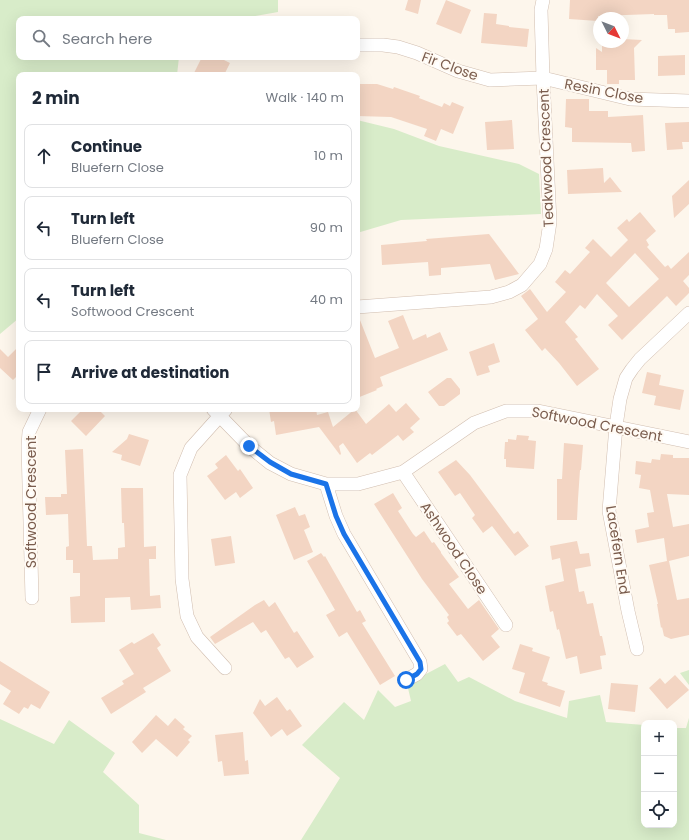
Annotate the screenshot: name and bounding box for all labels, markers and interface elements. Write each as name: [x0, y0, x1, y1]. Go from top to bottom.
north arrow: [593, 12, 629, 48]
search box: [16, 16, 360, 60]
icon: search: [30, 27, 52, 49]
text: Search here: [62, 28, 152, 49]
street label: Fir Close: [419, 47, 481, 86]
street label: Resin Close: [563, 74, 645, 108]
text: 2 min: [32, 86, 80, 110]
text: Walk · 140 m: [266, 88, 344, 107]
street label: Teakwood Crescent: [534, 88, 558, 228]
text: Continue: [71, 136, 142, 157]
icon: ahead: [33, 145, 55, 167]
text: 10 m: [314, 146, 343, 165]
text: Bluefern Close: [71, 158, 164, 177]
text: Turn left: [71, 208, 135, 229]
icon: left: [33, 217, 55, 239]
text: 90 m: [310, 218, 343, 237]
text: Bluefern Close: [71, 230, 164, 249]
text: Turn left: [71, 280, 135, 301]
icon: left: [33, 289, 55, 311]
text: 40 m: [310, 290, 343, 309]
text: Softwood Crescent: [71, 302, 194, 321]
icon: arrive: [33, 361, 55, 383]
text: Arrive at destination: [71, 362, 229, 383]
street label: Softwood Crescent: [530, 402, 664, 446]
street label: Softwood Crescent: [21, 436, 41, 568]
route end: [240, 437, 258, 455]
street label: Ashwood Close: [416, 498, 493, 598]
street label: Lacefern End: [601, 504, 635, 596]
route start: [397, 671, 415, 689]
map controls: [641, 720, 677, 828]
button: +: [641, 720, 677, 756]
button: −: [641, 756, 677, 792]
button: locate: [641, 792, 677, 828]

